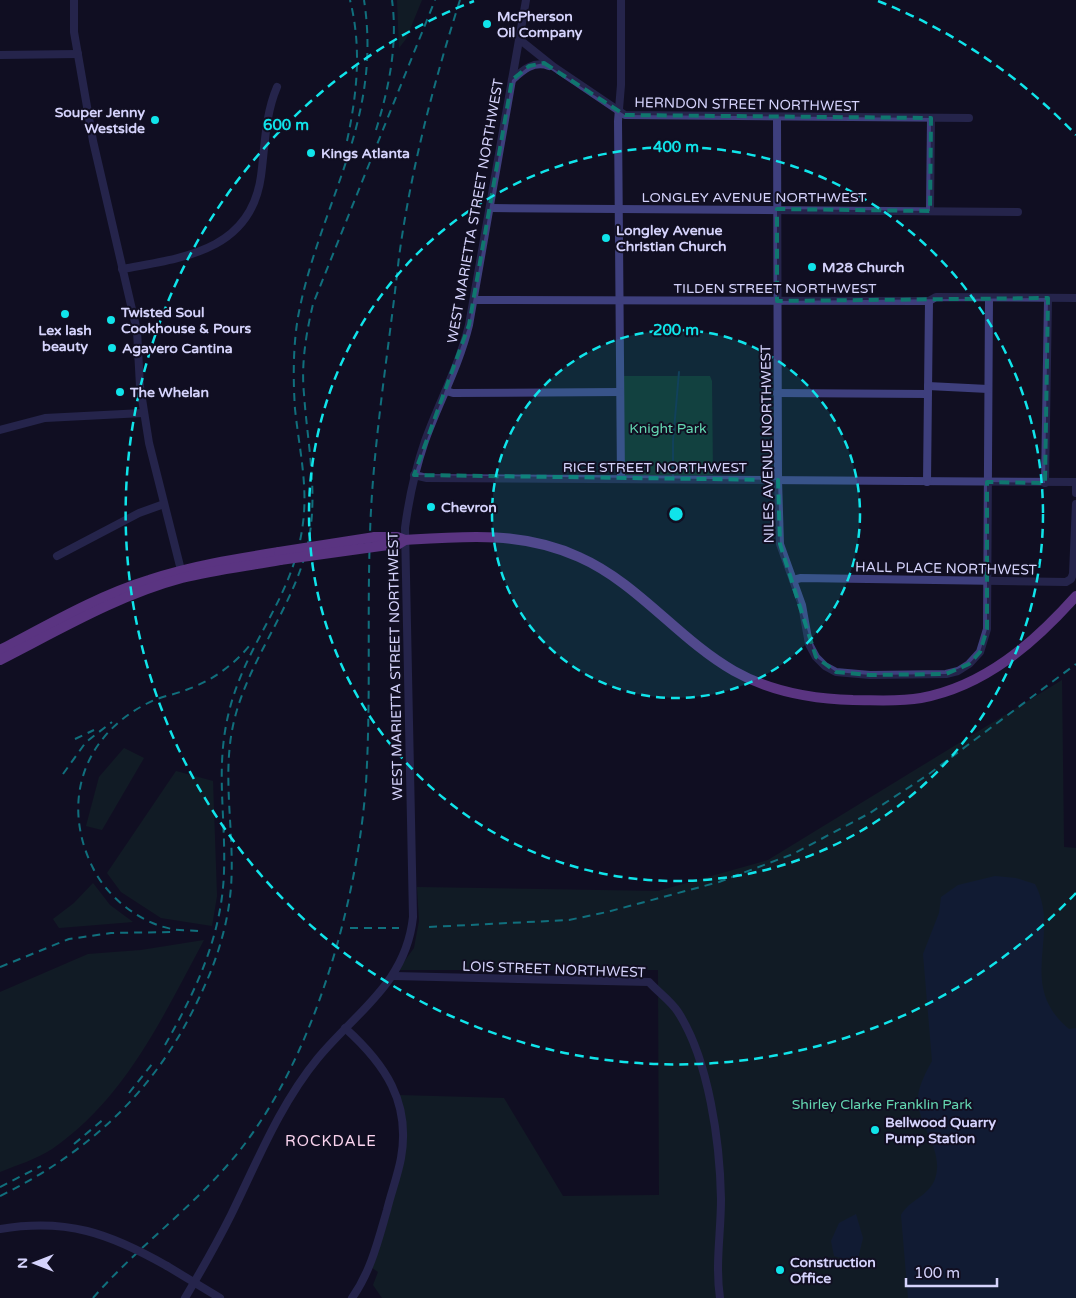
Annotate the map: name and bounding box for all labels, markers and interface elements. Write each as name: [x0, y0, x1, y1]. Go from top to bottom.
place label: McPherson Oil Company: [497, 8, 583, 41]
marker: McPherson Oil Company: [481, 18, 493, 30]
street label: WEST MARIETTA STREET NORTHWEST: [444, 77, 507, 345]
street label: HERNDON STREET NORTHWEST: [634, 94, 860, 115]
place label: Souper Jenny Westside: [55, 104, 145, 137]
marker: Souper Jenny Westside: [149, 114, 161, 126]
text: 600 m: [263, 116, 309, 134]
text: 400 m: [653, 138, 699, 156]
place label: Kings Atlanta: [321, 145, 410, 162]
marker: Kings Atlanta: [305, 147, 317, 159]
street label: LONGLEY AVENUE NORTHWEST: [641, 189, 867, 206]
place label: Longley Avenue Christian Church: [616, 222, 727, 255]
marker: Longley Avenue Christian Church: [600, 232, 612, 244]
place label: M28 Church: [822, 259, 905, 276]
marker: M28 Church: [806, 261, 818, 273]
street label: TILDEN STREET NORTHWEST: [674, 280, 877, 297]
place label: Twisted Soul Cookhouse & Pours: [120, 304, 252, 337]
marker: Lex lash beauty: [59, 308, 71, 320]
marker: Twisted Soul Cookhouse & Pours: [105, 314, 117, 326]
text: 200 m: [653, 321, 699, 339]
place label: Lex lash beauty: [38, 322, 92, 355]
place label: Agavero Cantina: [122, 340, 233, 357]
marker: Agavero Cantina: [106, 342, 118, 354]
street label: NILES AVENUE NORTHWEST: [757, 344, 778, 544]
place label: The Whelan: [129, 384, 209, 401]
marker: The Whelan: [114, 386, 126, 398]
park label: Knight Park: [629, 420, 707, 437]
street label: RICE STREET NORTHWEST: [563, 459, 748, 476]
place label: Chevron: [441, 499, 497, 516]
marker: Chevron: [425, 501, 437, 513]
centre of rings: [667, 505, 685, 523]
street label: WEST MARIETTA STREET NORTHWEST: [385, 531, 406, 800]
street label: HALL PLACE NORTHWEST: [855, 558, 1038, 579]
street label: LOIS STREET NORTHWEST: [462, 958, 647, 981]
park label: Shirley Clarke Franklin Park: [792, 1096, 973, 1113]
place label: Bellwood Quarry Pump Station: [885, 1114, 996, 1147]
marker: Bellwood Quarry Pump Station: [869, 1124, 881, 1136]
district label: ROCKDALE: [285, 1132, 377, 1150]
north arrow: [10, 1238, 60, 1288]
place label: Construction Office: [790, 1254, 876, 1287]
scale bar: [906, 1256, 997, 1288]
text: N: [14, 1257, 31, 1269]
marker: Construction Office: [774, 1264, 786, 1276]
text: 100 m: [914, 1264, 960, 1282]

